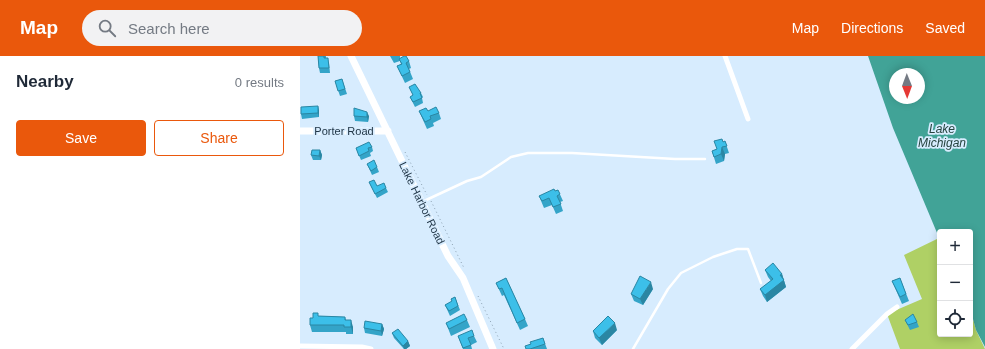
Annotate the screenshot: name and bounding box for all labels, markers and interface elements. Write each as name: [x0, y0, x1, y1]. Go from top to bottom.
search box: [82, 10, 362, 46]
text: Map: [20, 17, 58, 38]
icon: search: [96, 17, 118, 39]
text: Search here: [128, 20, 210, 37]
text: Map: [792, 20, 819, 36]
text: Directions: [841, 20, 903, 36]
text: Saved: [925, 20, 965, 36]
north arrow: [889, 68, 925, 104]
text: Nearby: [16, 72, 74, 91]
text: 0 results: [235, 75, 284, 90]
button: Save: [16, 120, 146, 156]
button: Share: [154, 120, 284, 156]
water label: Lake Michigan: [918, 122, 966, 150]
street label: Porter Road: [314, 125, 374, 137]
street label: Lake Harbor Road: [397, 160, 447, 246]
map controls: [937, 229, 973, 337]
button: +: [937, 229, 973, 265]
button: −: [937, 265, 973, 301]
button: locate: [937, 301, 973, 337]

